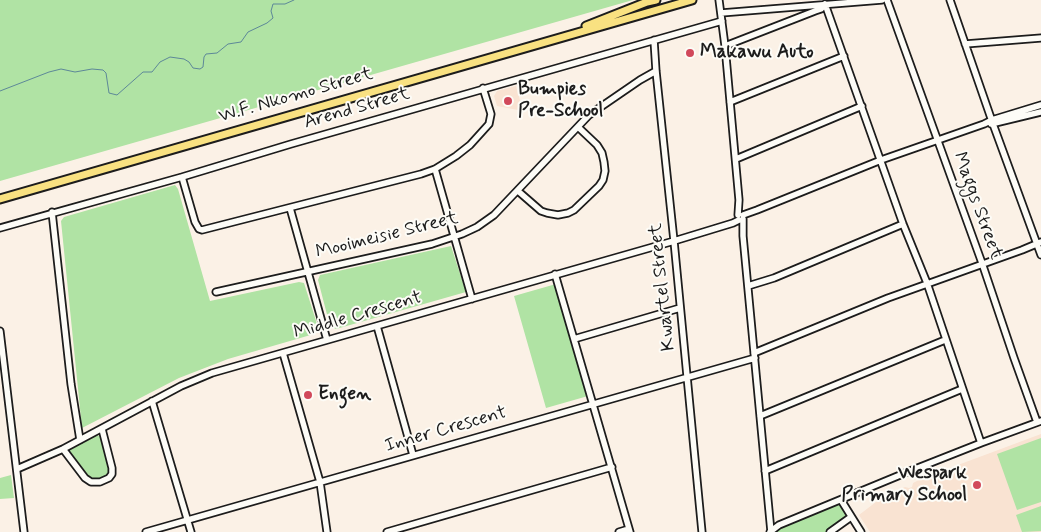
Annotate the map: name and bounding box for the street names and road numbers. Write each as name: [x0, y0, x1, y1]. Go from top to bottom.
street label: W.F. Nkomo Street: [216, 63, 376, 129]
street label: Arend Street: [301, 83, 413, 135]
street label: Maggs Street: [947, 149, 1007, 263]
street label: Mooimeisie Street: [313, 207, 461, 265]
street label: Kwartel Street: [645, 222, 681, 352]
street label: Middle Crescent: [291, 287, 425, 345]
street label: Inner Crescent: [382, 402, 510, 458]

